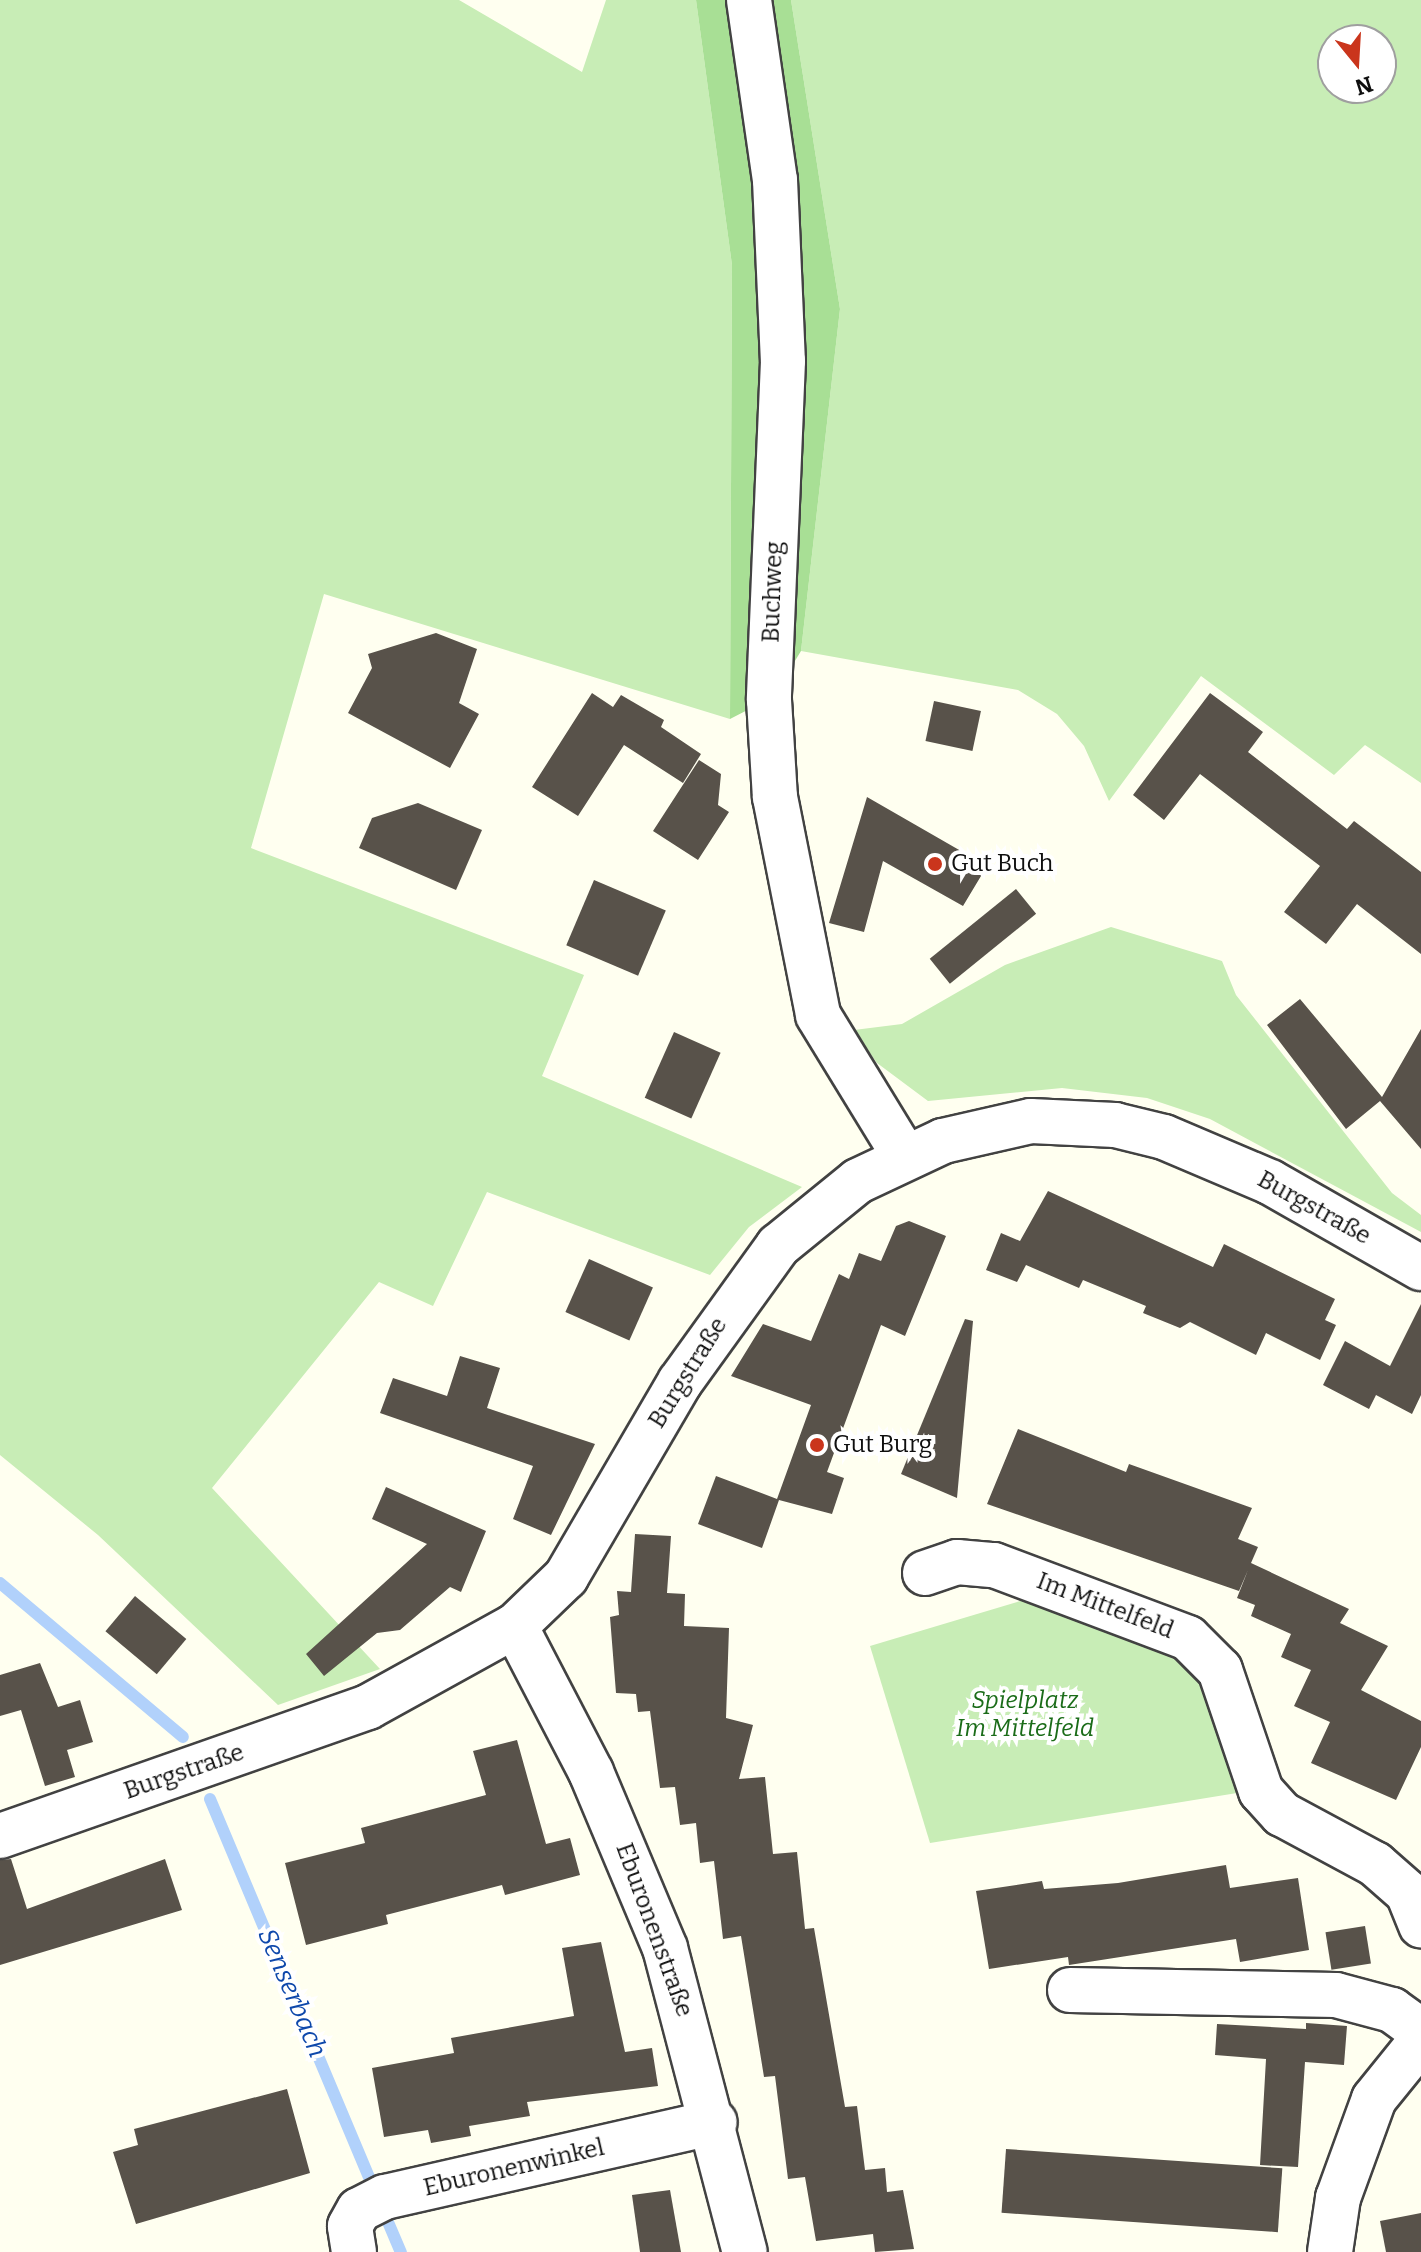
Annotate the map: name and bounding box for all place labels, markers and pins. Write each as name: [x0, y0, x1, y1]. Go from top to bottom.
place label: Gut Buch: [951, 850, 1054, 878]
marker: Gut Buch: [926, 855, 944, 873]
place label: Gut Burg: [833, 1431, 932, 1459]
marker: Gut Burg: [808, 1436, 826, 1454]

